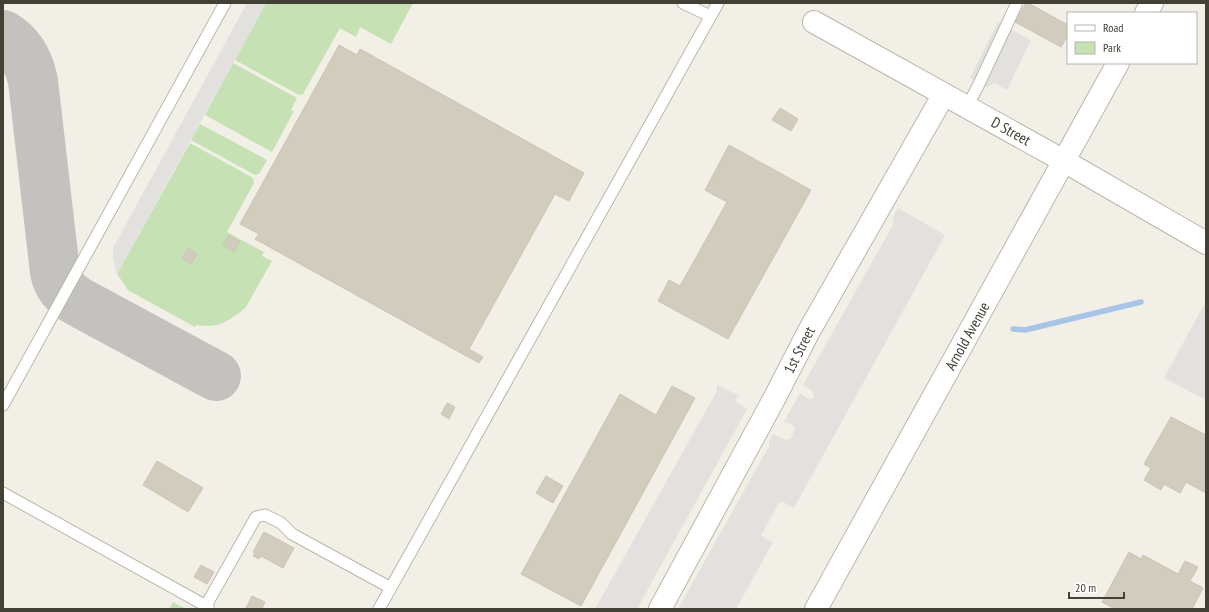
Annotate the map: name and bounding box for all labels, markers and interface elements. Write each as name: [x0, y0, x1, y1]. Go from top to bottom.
legend: [1067, 12, 1197, 64]
text: Road: [1103, 20, 1123, 35]
text: Park: [1103, 40, 1121, 55]
street label: D Street: [988, 112, 1034, 150]
street label: Arnold Avenue: [941, 299, 993, 373]
street label: 1st Street: [779, 323, 819, 377]
scale bar: [1069, 574, 1124, 600]
text: 20 m: [1075, 580, 1096, 595]

